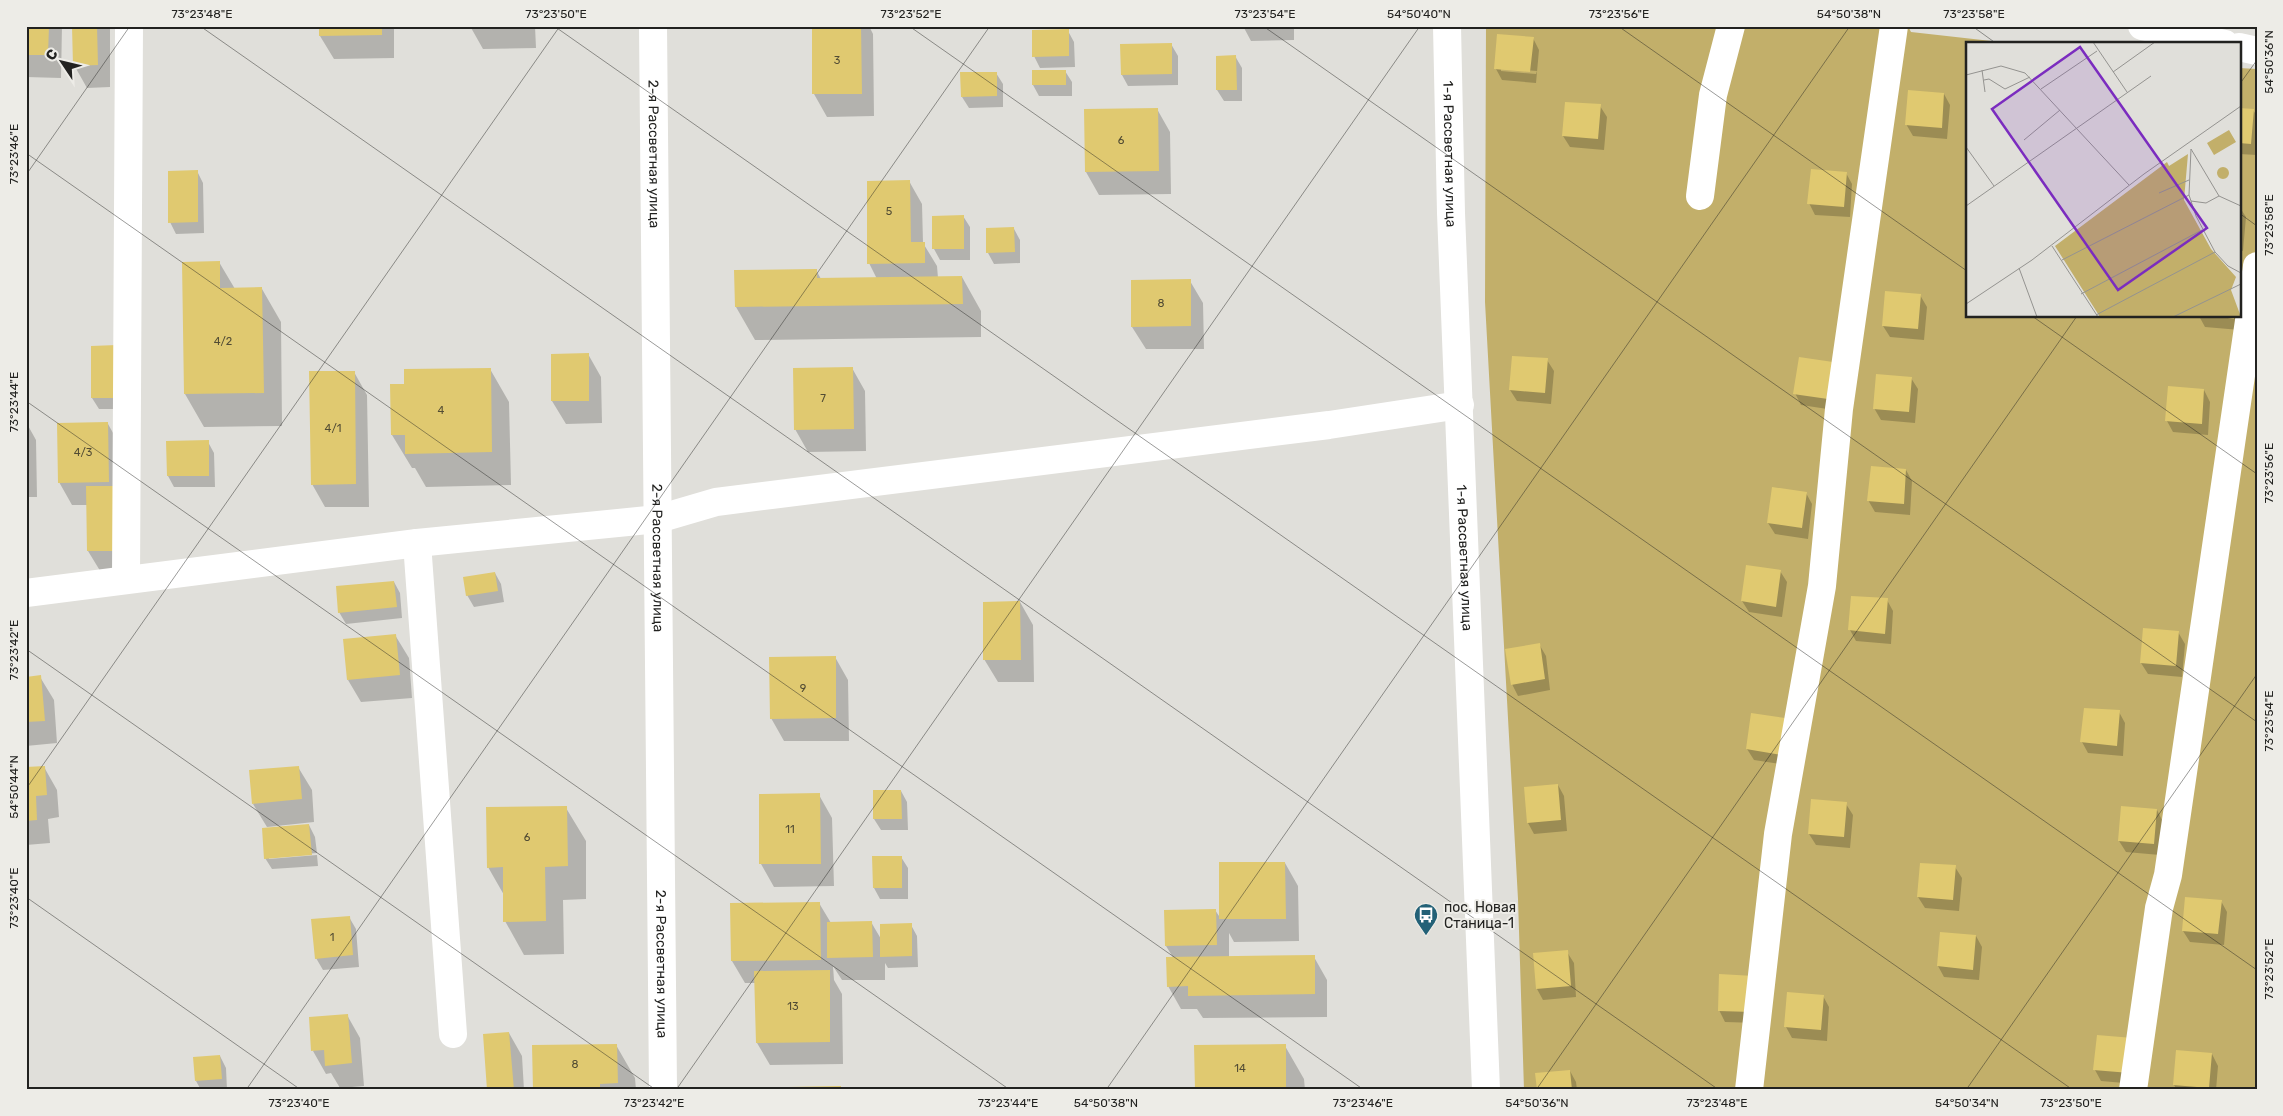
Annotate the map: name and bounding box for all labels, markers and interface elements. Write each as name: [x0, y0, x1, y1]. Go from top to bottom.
text: 73°23'48"E: [171, 7, 233, 21]
text: 73°23'50"E: [525, 7, 587, 21]
text: 73°23'52"E: [881, 7, 941, 21]
text: 73°23'54"E: [1235, 7, 1295, 21]
text: 54°50'40"N: [1387, 7, 1451, 21]
text: 73°23'56"E: [1589, 7, 1649, 21]
text: 54°50'38"N: [1817, 7, 1881, 21]
text: 73°23'58"E: [1943, 7, 2005, 21]
text: 54°50'36"N: [2262, 30, 2276, 94]
north arrow: [38, 38, 88, 88]
inset map: [1966, 42, 2240, 318]
text: С: [42, 46, 62, 64]
house number: 3: [834, 54, 841, 67]
street label: 2-я Рассветная улица: [645, 80, 663, 228]
street label: 1-я Рассветная улица: [1439, 81, 1460, 228]
text: 73°23'46"E: [7, 124, 21, 184]
house number: 6: [1118, 134, 1125, 147]
text: 73°23'58"E: [2262, 194, 2276, 256]
house number: 5: [886, 205, 893, 218]
house number: 8: [1158, 297, 1165, 310]
house number: 4/2: [214, 335, 232, 348]
text: 73°23'44"E: [7, 372, 21, 432]
house number: 7: [820, 392, 826, 405]
house number: 4: [438, 404, 445, 417]
house number: 4/1: [325, 422, 341, 435]
text: 73°23'56"E: [2262, 443, 2276, 503]
house number: 4/3: [74, 446, 93, 459]
street label: 2-я Рассветная улица: [648, 484, 667, 632]
street label: 1-я Рассветная улица: [1453, 484, 1476, 631]
text: 73°23'42"E: [7, 620, 21, 680]
house number: 9: [800, 682, 806, 695]
text: 73°23'54"E: [2262, 691, 2276, 751]
text: 54°50'44"N: [7, 755, 21, 819]
house number: 11: [785, 823, 795, 836]
house number: 6: [524, 831, 531, 844]
text: 73°23'40"E: [7, 867, 21, 929]
street label: 2-я Рассветная улица: [652, 890, 671, 1038]
place label: пос. Новая Станица-1: [1444, 899, 1516, 932]
bus stop icon: пос. Новая Станица-1: [1413, 902, 1439, 936]
house number: 1: [330, 931, 334, 944]
text: 73°23'52"E: [2262, 939, 2276, 999]
house number: 13: [787, 1000, 799, 1013]
house number: 8: [572, 1058, 579, 1071]
house number: 14: [1234, 1062, 1246, 1075]
text: 73°23'40"E: [268, 1096, 330, 1110]
text: 73°23'42"E: [624, 1096, 684, 1110]
text: 73°23'44"E: [978, 1096, 1038, 1110]
text: 54°50'38"N: [1074, 1096, 1138, 1110]
text: 73°23'46"E: [1333, 1096, 1393, 1110]
text: 54°50'36"N: [1505, 1096, 1569, 1110]
text: 73°23'48"E: [1686, 1096, 1748, 1110]
text: 54°50'34"N: [1935, 1096, 1999, 1110]
text: 73°23'50"E: [2040, 1096, 2102, 1110]

